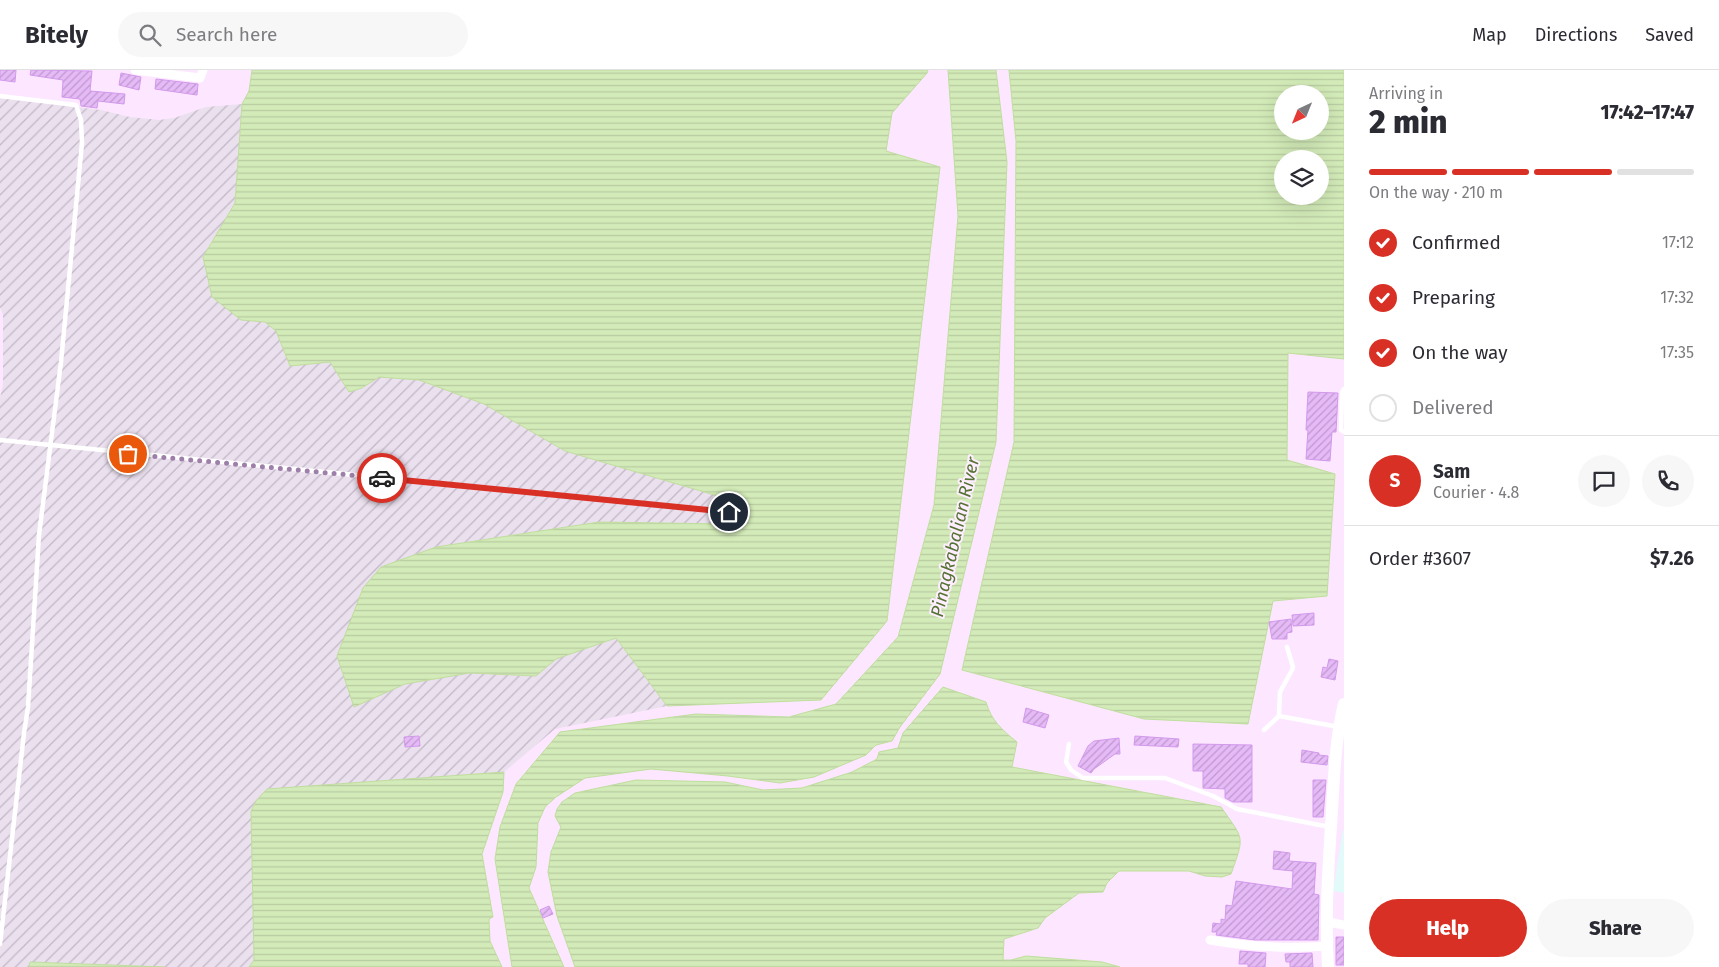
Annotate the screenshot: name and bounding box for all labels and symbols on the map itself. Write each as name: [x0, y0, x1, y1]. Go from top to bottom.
north arrow: [1274, 85, 1329, 140]
pin: [107, 433, 149, 475]
courier: [357, 453, 407, 503]
water label: Pinagkabalian River: [926, 454, 984, 619]
pin: [708, 491, 750, 533]

